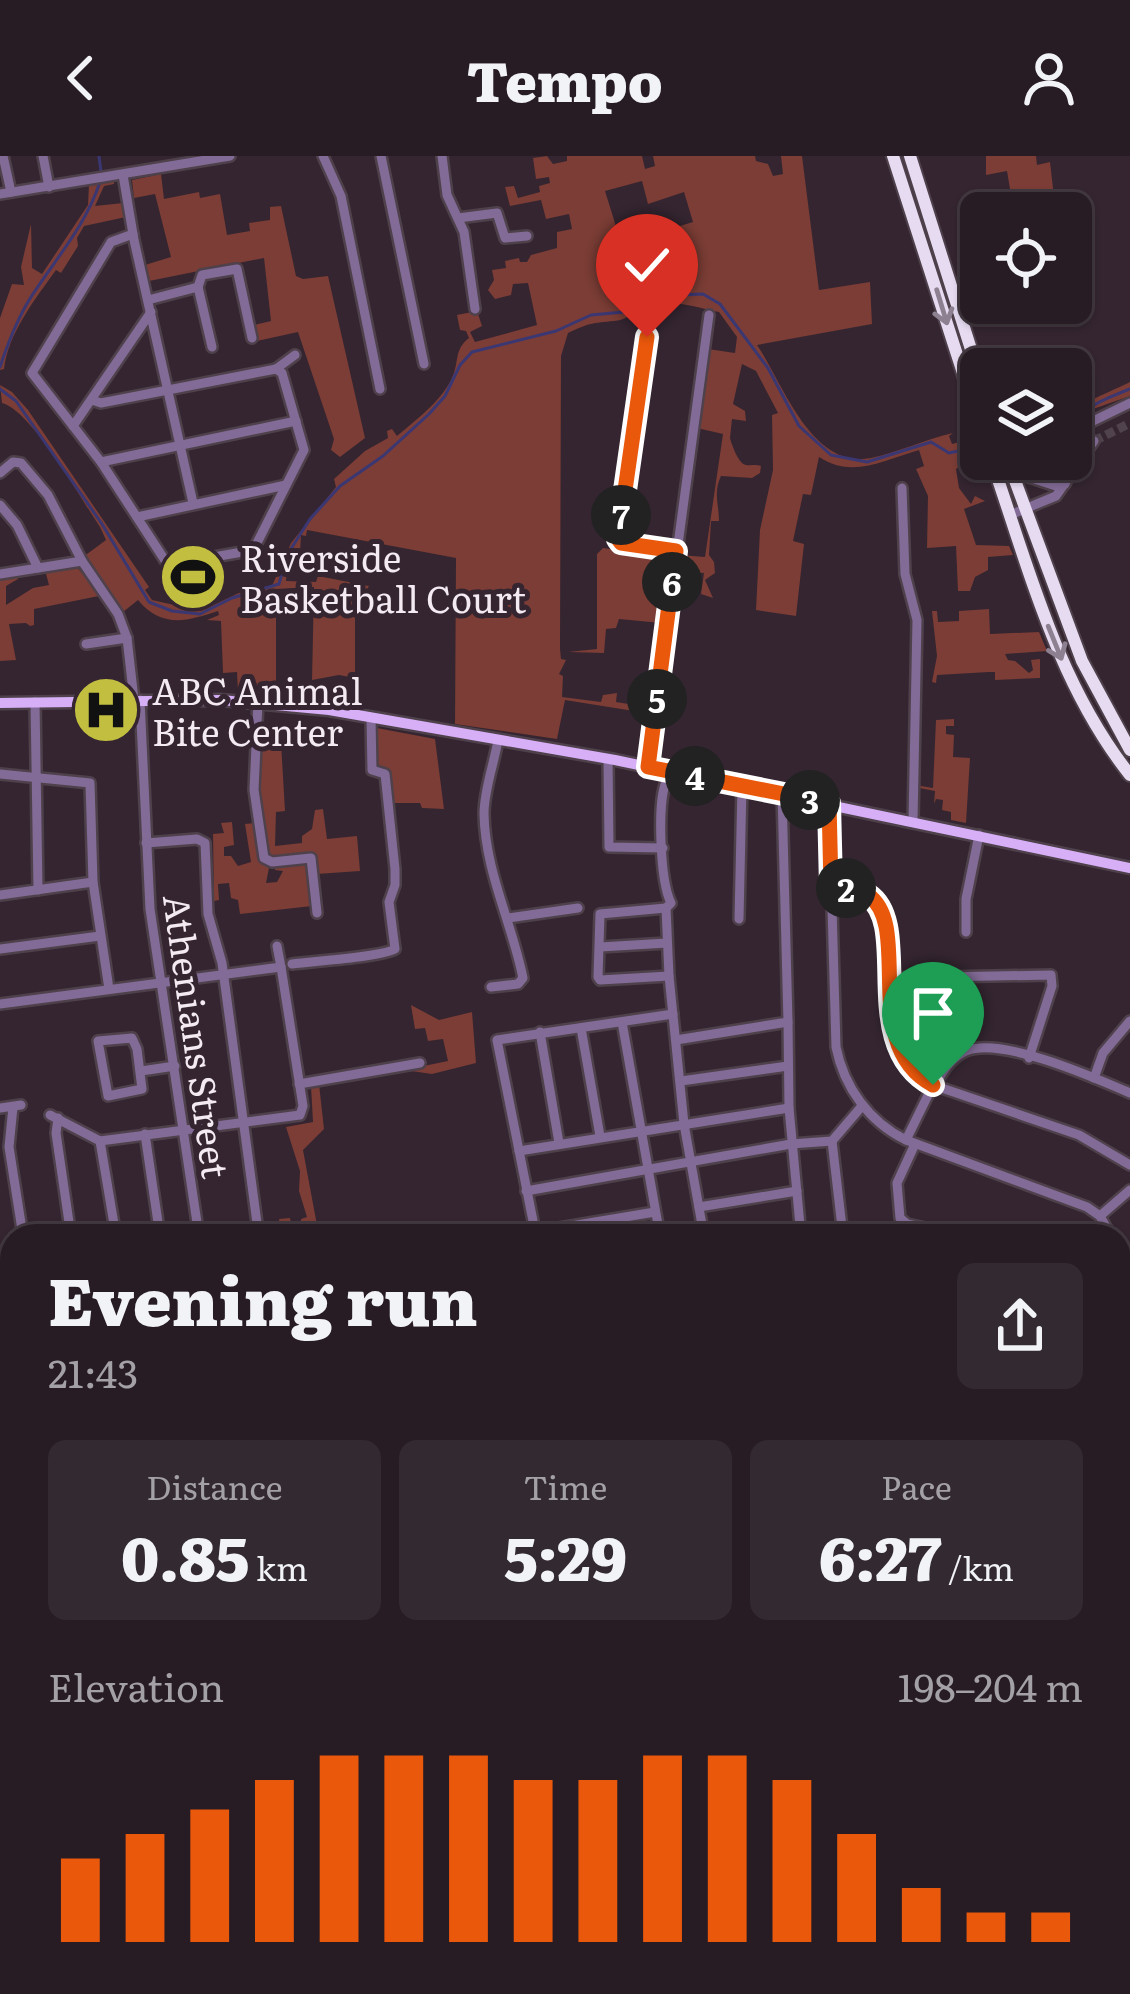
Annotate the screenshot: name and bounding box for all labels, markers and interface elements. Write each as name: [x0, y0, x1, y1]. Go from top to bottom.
text: Tempo: [467, 38, 663, 119]
icon: back: [48, 45, 114, 111]
icon: person: [1016, 45, 1082, 111]
map controls: [960, 192, 1092, 480]
button: locate: [960, 192, 1092, 324]
pin: [596, 214, 698, 337]
icon: check: [614, 232, 680, 298]
one-way arrow: [932, 287, 954, 325]
button: layers: [960, 348, 1092, 480]
pin: 7: [591, 485, 651, 545]
text: 7: [612, 490, 630, 539]
place label: Riverside Basketball Court: [240, 530, 527, 624]
sports icon: Riverside Basketball Court: [158, 542, 228, 612]
pin: 6: [642, 552, 702, 612]
text: 6: [662, 557, 682, 606]
one-way arrow: [1046, 623, 1067, 660]
place label: ABC Animal Bite Center: [152, 663, 363, 757]
pin: 5: [627, 669, 687, 729]
text: 5: [648, 674, 666, 723]
hospital icon: ABC Animal Bite Center: [71, 675, 141, 745]
pin: 4: [665, 746, 725, 806]
text: 4: [685, 751, 705, 800]
pin: 3: [780, 770, 840, 830]
text: 3: [801, 775, 819, 824]
pin: 2: [816, 858, 876, 918]
text: 2: [837, 863, 855, 912]
street label: Athenians Street: [152, 891, 244, 1182]
pin: [882, 962, 984, 1085]
icon: arrive: [900, 980, 966, 1046]
text: Evening run: [48, 1248, 478, 1346]
button: share: [957, 1263, 1083, 1389]
text: 21:43: [48, 1342, 138, 1400]
text: Distance: [146, 1461, 283, 1510]
text: Time: [524, 1461, 607, 1510]
text: Pace: [881, 1461, 952, 1510]
text: 0.85: [121, 1510, 249, 1599]
text: 5:29: [504, 1510, 627, 1599]
text: 6:27: [819, 1510, 941, 1599]
text: km: [249, 1542, 308, 1591]
text: /km: [941, 1542, 1014, 1591]
text: Elevation: [48, 1656, 224, 1714]
text: 198–204 m: [898, 1656, 1083, 1714]

